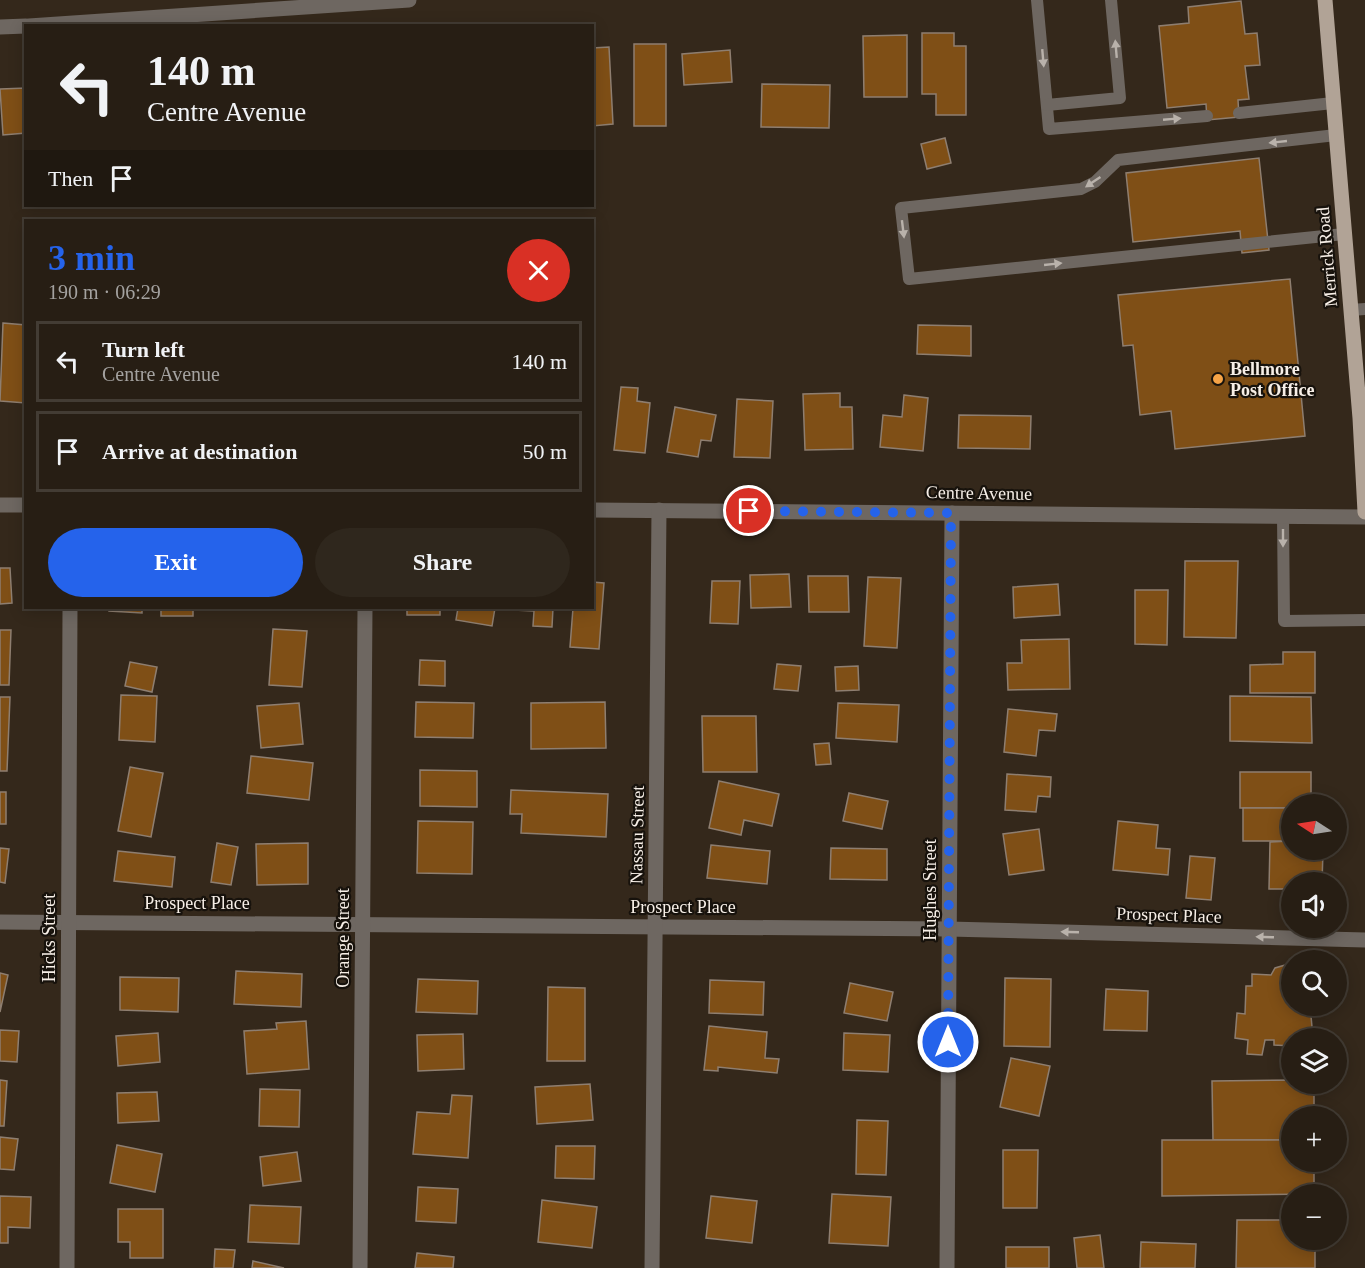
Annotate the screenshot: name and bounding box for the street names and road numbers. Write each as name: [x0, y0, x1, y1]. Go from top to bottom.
street label: Merrick Road: [1313, 206, 1341, 308]
street label: Centre Avenue: [926, 482, 1032, 504]
street label: Nassau Street: [626, 786, 648, 884]
street label: Hughes Street: [920, 839, 940, 941]
street label: Orange Street: [333, 888, 353, 988]
street label: Prospect Place: [144, 893, 250, 913]
street label: Hicks Street: [39, 894, 59, 982]
street label: Prospect Place: [630, 897, 736, 917]
street label: Prospect Place: [1116, 903, 1222, 927]

